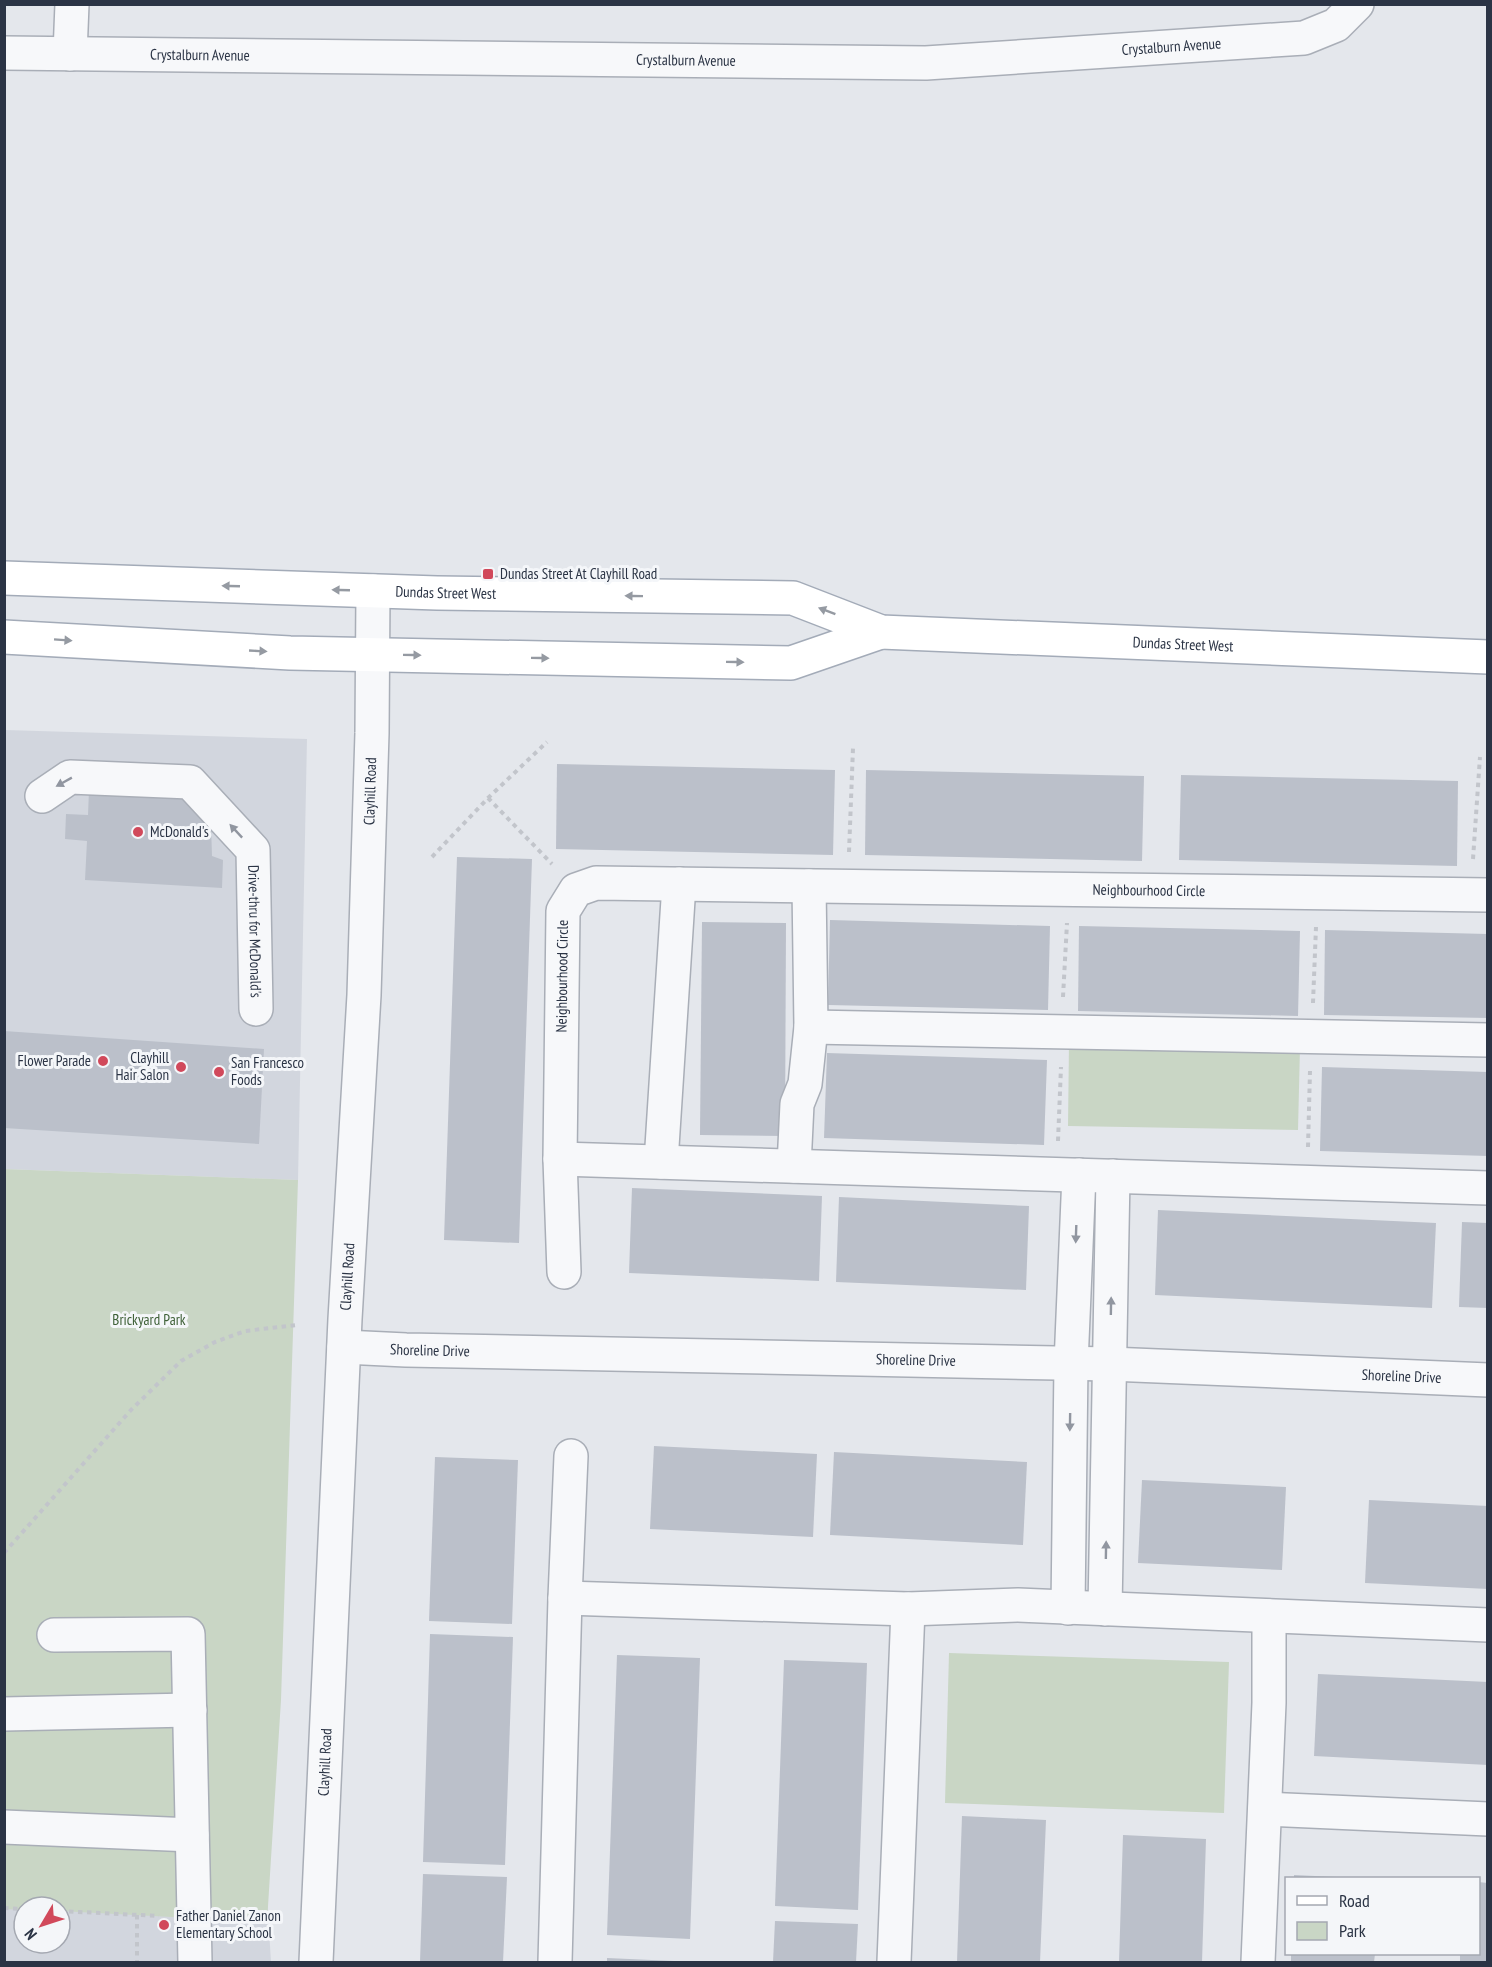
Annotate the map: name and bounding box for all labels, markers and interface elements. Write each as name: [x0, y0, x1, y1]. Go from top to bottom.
street label: Crystalburn Avenue: [1121, 34, 1222, 59]
street label: Crystalburn Avenue: [150, 45, 250, 65]
street label: Crystalburn Avenue: [636, 50, 736, 70]
place label: Dundas Street At Clayhill Road: [500, 564, 657, 583]
marker: Dundas Street At Clayhill Road: [481, 567, 495, 581]
one-way arrow: [221, 582, 240, 591]
street label: Dundas Street West: [395, 582, 496, 603]
one-way arrow: [331, 585, 350, 594]
one-way arrow: [624, 591, 643, 601]
one-way arrow: [817, 606, 835, 616]
street label: Dundas Street West: [1132, 632, 1234, 656]
one-way arrow: [53, 636, 72, 645]
one-way arrow: [248, 646, 267, 656]
one-way arrow: [402, 650, 421, 660]
one-way arrow: [531, 653, 550, 662]
one-way arrow: [726, 657, 745, 667]
street label: Clayhill Road: [359, 757, 380, 825]
one-way arrow: [55, 777, 72, 787]
place label: McDonald's: [150, 822, 209, 841]
one-way arrow: [229, 824, 243, 839]
marker: McDonald's: [131, 825, 145, 839]
street label: Drive-thru for McDonald's: [244, 865, 266, 998]
street label: Neighbourhood Circle: [1092, 880, 1206, 900]
street label: Neighbourhood Circle: [552, 920, 572, 1033]
place label: Clayhill Hair Salon: [115, 1048, 169, 1084]
place label: Flower Parade: [18, 1051, 91, 1070]
place label: San Francesco Foods: [231, 1053, 304, 1089]
marker: Flower Parade: [96, 1054, 110, 1068]
marker: Clayhill Hair Salon: [174, 1060, 188, 1074]
marker: San Francesco Foods: [212, 1065, 226, 1079]
one-way arrow: [1072, 1224, 1081, 1243]
street label: Clayhill Road: [336, 1242, 358, 1311]
one-way arrow: [1106, 1296, 1116, 1315]
park label: Brickyard Park: [112, 1310, 186, 1329]
street label: Shoreline Drive: [390, 1339, 470, 1360]
street label: Shoreline Drive: [876, 1349, 956, 1370]
street label: Shoreline Drive: [1361, 1365, 1442, 1387]
one-way arrow: [1065, 1413, 1074, 1432]
one-way arrow: [1101, 1541, 1111, 1560]
street label: Clayhill Road: [313, 1728, 336, 1796]
legend: [1285, 1877, 1480, 1955]
text: Road: [1339, 1889, 1370, 1912]
north arrow: [12, 1895, 72, 1955]
place label: Father Daniel Zanon Elementary School: [176, 1906, 281, 1942]
marker: Father Daniel Zanon Elementary School: [157, 1918, 171, 1932]
text: Park: [1339, 1919, 1366, 1942]
text: N: [20, 1925, 41, 1944]

